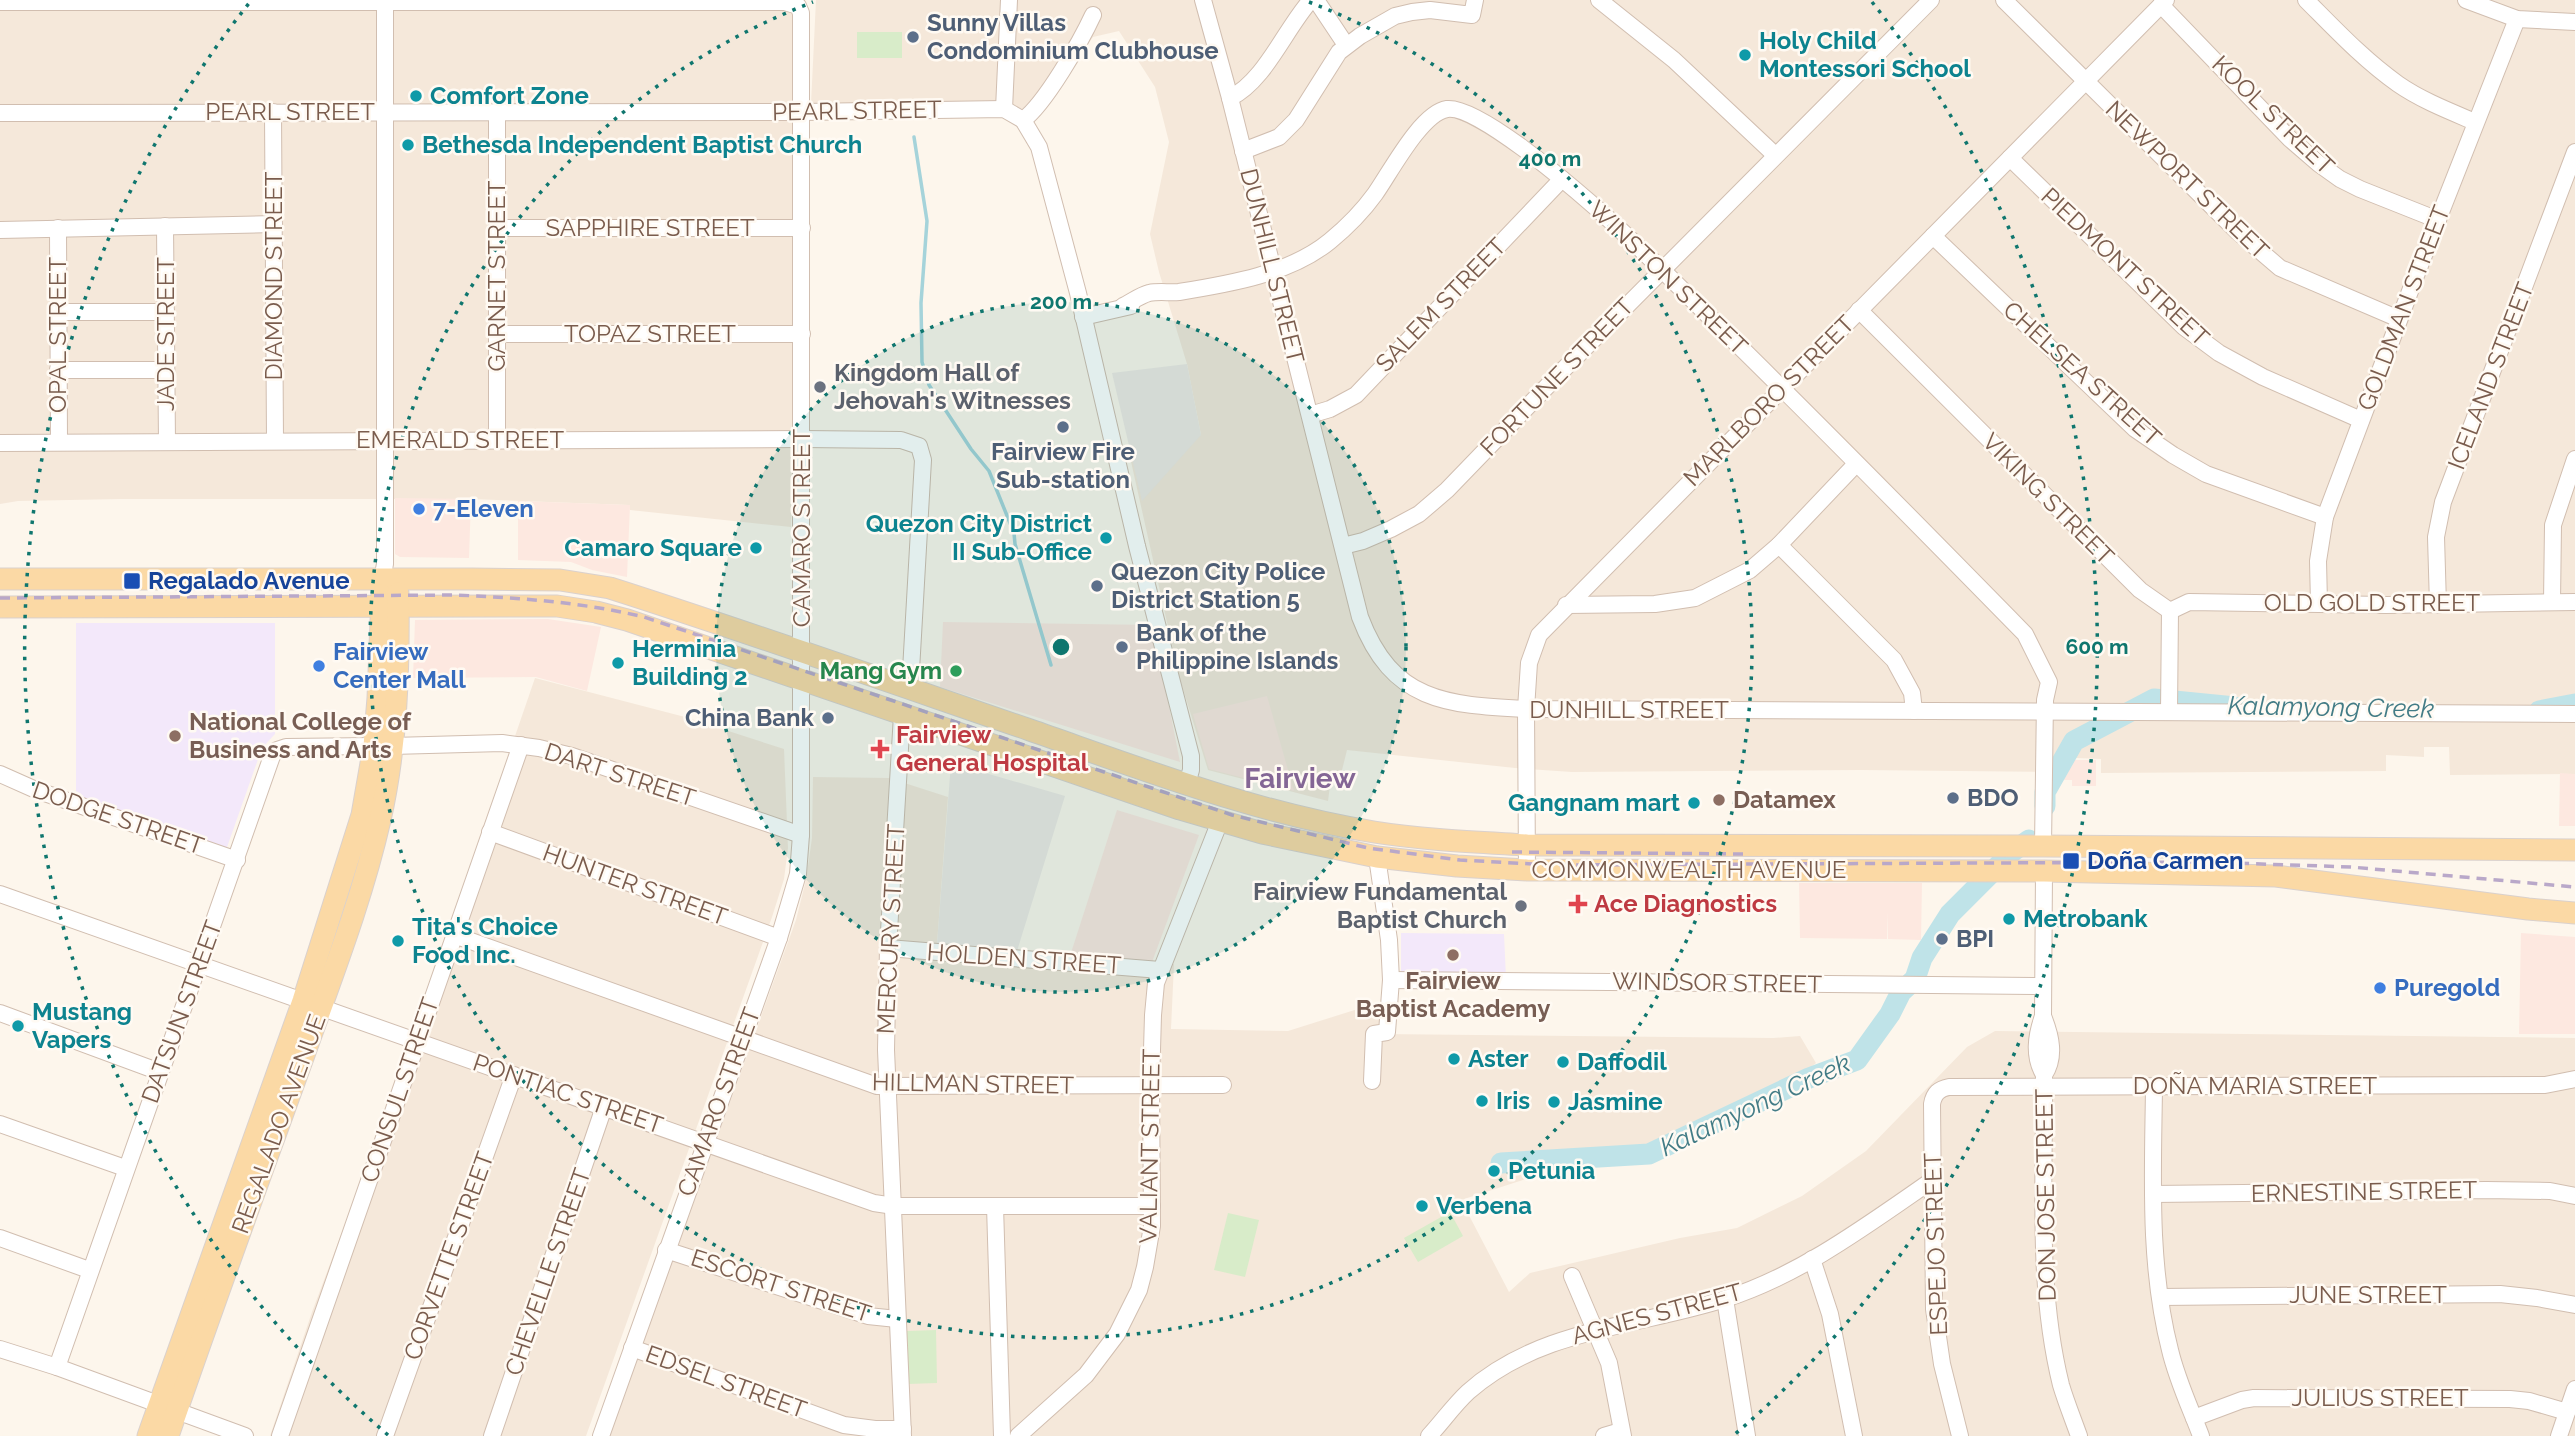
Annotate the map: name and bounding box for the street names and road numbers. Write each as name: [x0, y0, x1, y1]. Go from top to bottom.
street label: KOOL STREET: [2206, 49, 2341, 180]
street label: NEWPORT STREET: [2100, 94, 2275, 265]
street label: PEARL STREET: [772, 95, 942, 126]
street label: PEARL STREET: [205, 97, 375, 126]
street label: DUNHILL STREET: [1234, 166, 1311, 367]
street label: DIAMOND STREET: [259, 171, 288, 380]
street label: GARNET STREET: [482, 180, 511, 372]
street label: PIEDMONT STREET: [2035, 181, 2216, 352]
street label: WINSTON STREET: [1583, 194, 1754, 361]
street label: GOLDMAN STREET: [2351, 201, 2456, 414]
street label: SAPPHIRE STREET: [545, 213, 755, 242]
street label: SALEM STREET: [1369, 231, 1512, 378]
street label: OPAL STREET: [43, 257, 72, 413]
street label: JADE STREET: [151, 257, 180, 411]
street label: ICELAND STREET: [2442, 278, 2540, 473]
street label: FORTUNE STREET: [1474, 291, 1640, 462]
street label: CHELSEA STREET: [1997, 295, 2167, 452]
street label: MARLBORO STREET: [1677, 309, 1860, 492]
street label: TOPAZ STREET: [564, 319, 736, 348]
street label: EMERALD STREET: [356, 425, 564, 454]
street label: VIKING STREET: [1977, 427, 2120, 571]
street label: CAMARO STREET: [787, 429, 816, 627]
street label: OLD GOLD STREET: [2264, 588, 2481, 617]
street label: DUNHILL STREET: [1529, 695, 1729, 724]
street label: DART STREET: [541, 736, 700, 813]
street label: DODGE STREET: [29, 775, 208, 860]
street label: MERCURY STREET: [871, 823, 911, 1035]
street label: HUNTER STREET: [539, 838, 732, 931]
street label: COMMONWEALTH AVENUE: [1532, 855, 1846, 884]
street label: DATSUN STREET: [135, 916, 228, 1107]
street label: HOLDEN STREET: [926, 937, 1123, 980]
street label: WINDSOR STREET: [1612, 966, 1823, 999]
street label: CONSUL STREET: [354, 993, 445, 1186]
street label: CAMARO STREET: [671, 1003, 766, 1200]
street label: REGALADO AVENUE: [225, 1010, 332, 1237]
street label: PONTIAC STREET: [469, 1047, 667, 1140]
street label: VALIANT STREET: [1133, 1048, 1166, 1244]
street label: HILLMAN STREET: [872, 1067, 1075, 1100]
street label: DOÑA MARIA STREET: [2133, 1071, 2378, 1100]
street label: DON JOSE STREET: [2029, 1088, 2062, 1302]
street label: CORVETTE STREET: [397, 1148, 500, 1364]
street label: ESPEJO STREET: [1918, 1152, 1953, 1336]
street label: CHEVELLE STREET: [498, 1164, 597, 1379]
street label: ERNESTINE STREET: [2251, 1175, 2478, 1208]
street label: ESCORT STREET: [687, 1243, 875, 1328]
street label: AGNES STREET: [1568, 1277, 1746, 1350]
street label: JUNE STREET: [2289, 1280, 2447, 1309]
street label: EDSEL STREET: [642, 1339, 811, 1424]
street label: JULIUS STREET: [2291, 1383, 2469, 1412]

